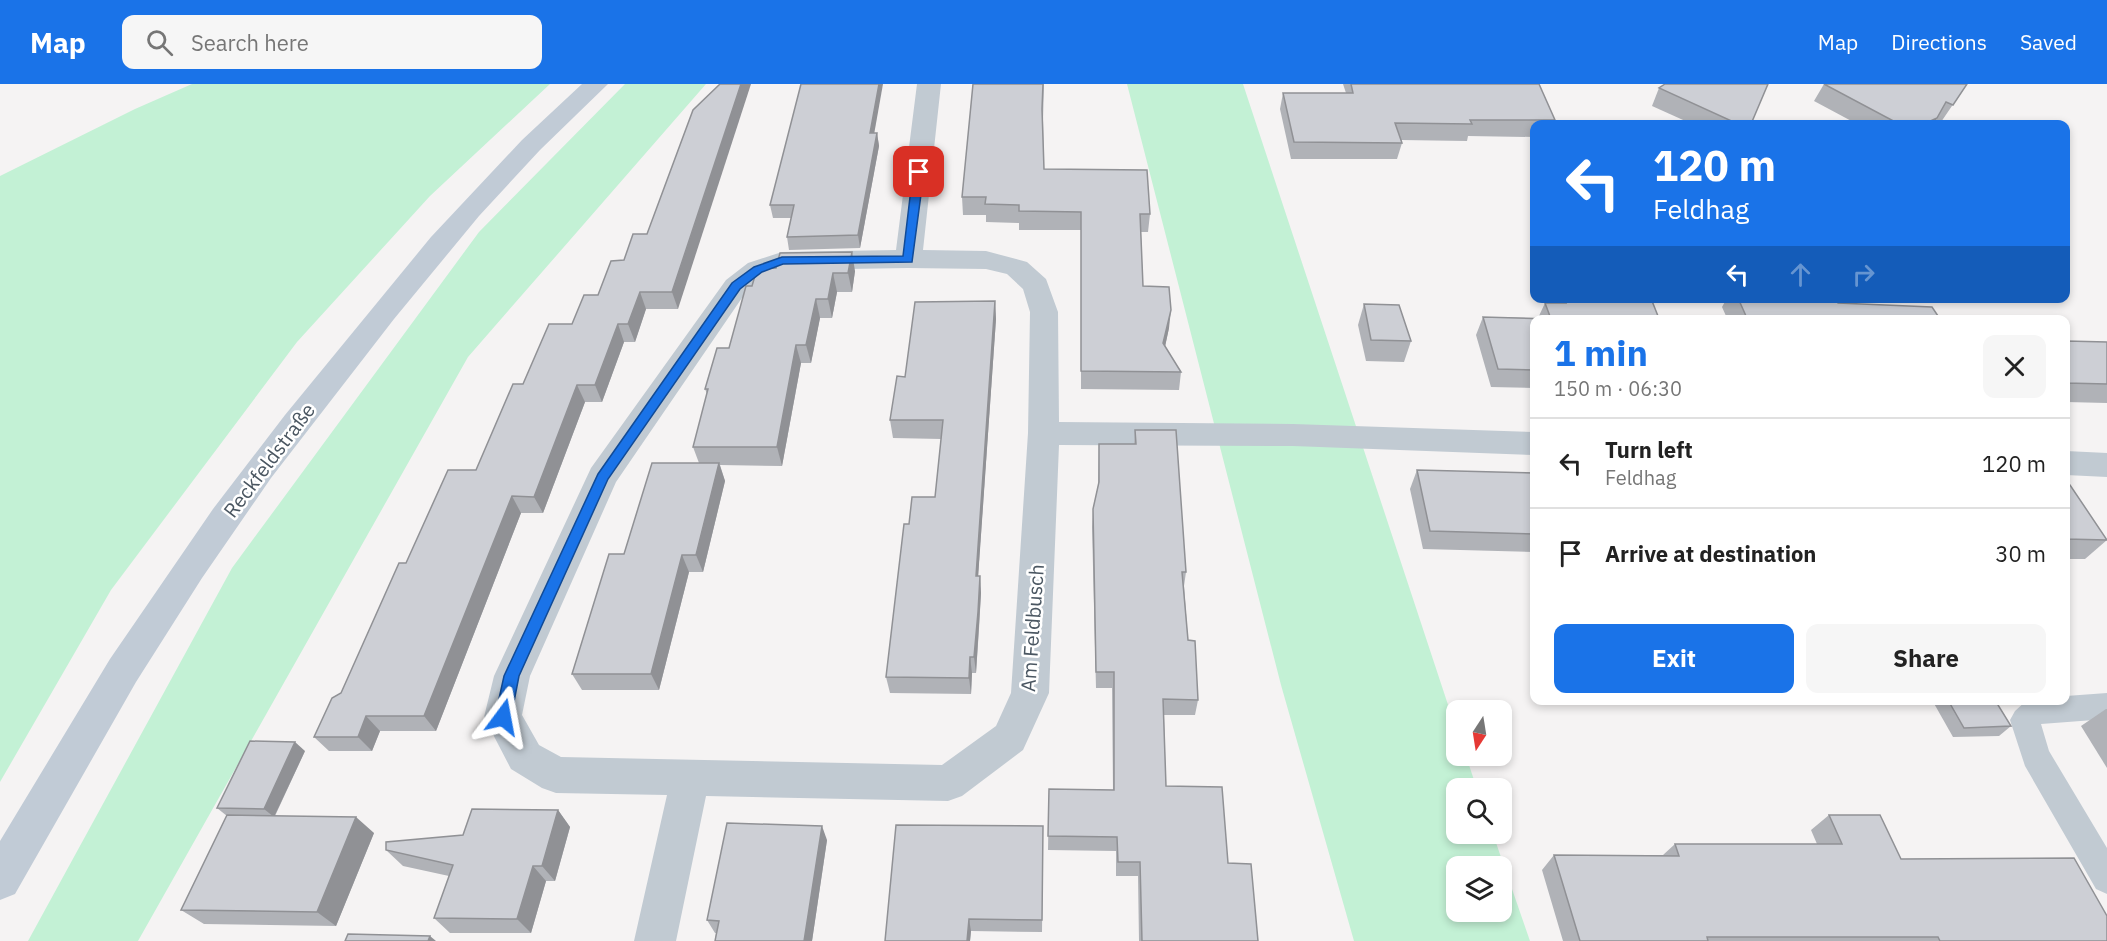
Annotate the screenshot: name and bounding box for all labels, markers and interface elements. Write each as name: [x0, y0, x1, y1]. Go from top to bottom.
search box: [122, 15, 542, 69]
text: Map: [30, 24, 86, 61]
icon: search: [143, 26, 176, 59]
text: Search here: [191, 28, 309, 57]
text: Map: [1818, 28, 1858, 56]
text: Directions: [1891, 28, 1987, 56]
text: Saved: [2020, 28, 2077, 56]
text: 120 m: [1653, 138, 1776, 193]
icon: left: [1554, 144, 1632, 222]
pin: [893, 146, 944, 197]
icon: arrive: [902, 155, 935, 188]
text: Feldhag: [1653, 191, 1749, 226]
icon: left: [1721, 258, 1754, 291]
icon: ahead: [1784, 258, 1817, 291]
icon: right: [1847, 258, 1880, 291]
text: 1 min: [1554, 329, 1648, 376]
button: close: [1983, 335, 2046, 398]
text: 150 m · 06:30: [1554, 375, 1682, 402]
street label: Reckfeldstraße: [217, 397, 321, 523]
text: Turn left: [1605, 435, 1693, 464]
icon: left: [1554, 447, 1587, 480]
text: 120 m: [1982, 449, 2046, 478]
text: Feldhag: [1605, 464, 1676, 491]
icon: arrive: [1554, 537, 1587, 570]
text: Arrive at destination: [1605, 539, 1816, 568]
text: 30 m: [1995, 539, 2046, 568]
street label: Am Feldbusch: [1014, 563, 1050, 693]
button: Exit: [1554, 624, 1794, 693]
button: Share: [1806, 624, 2046, 693]
position arrow: [471, 685, 535, 749]
north arrow: [1446, 700, 1512, 766]
map controls: [1446, 700, 1512, 922]
button: search: [1446, 778, 1512, 844]
button: layers: [1446, 856, 1512, 922]

